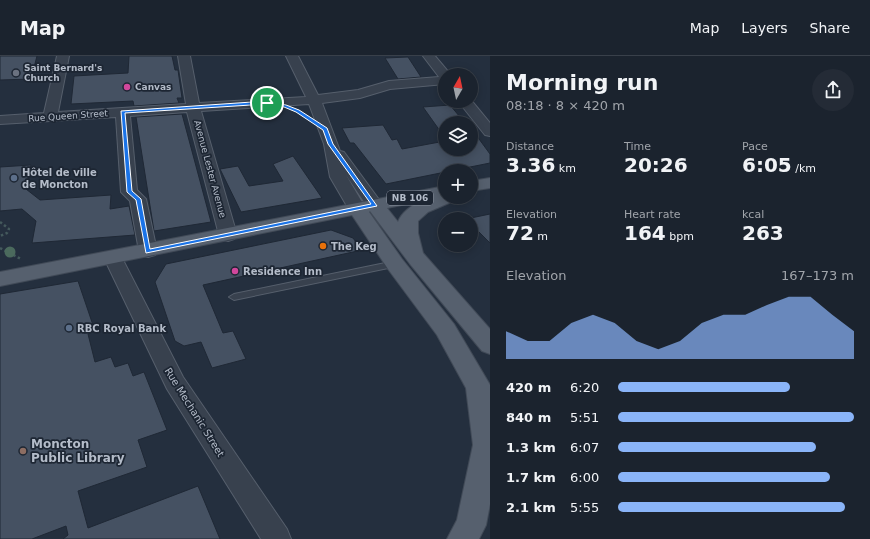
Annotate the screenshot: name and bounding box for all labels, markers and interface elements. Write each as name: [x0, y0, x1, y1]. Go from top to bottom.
text: Map: [20, 17, 65, 39]
text: Map: [690, 20, 719, 36]
text: Layers: [741, 20, 788, 36]
text: Share: [810, 20, 850, 36]
place label: Saint Bernard's Church: [24, 63, 102, 83]
marker: Saint Bernard's Church: [11, 68, 21, 78]
north arrow: [438, 68, 478, 108]
map controls: [438, 68, 478, 252]
button: share: [812, 69, 854, 111]
text: Morning run: [506, 70, 658, 95]
marker: Canvas: [122, 82, 132, 92]
place label: Canvas: [135, 82, 171, 92]
pin: [250, 86, 284, 120]
icon: arrive: [256, 92, 278, 114]
text: 08:18 · 8 × 420 m: [506, 98, 625, 113]
street label: Rue Queen Street: [28, 108, 109, 124]
button: layers: [438, 116, 478, 156]
street label: Avenue Lester Avenue: [192, 119, 228, 219]
text: Distance: [506, 140, 554, 153]
text: Time: [624, 140, 651, 153]
text: Pace: [742, 140, 768, 153]
text: 3.36: [506, 153, 555, 177]
text: 20:26: [624, 153, 688, 177]
text: 6:05: [742, 153, 792, 177]
text: km: [555, 162, 576, 175]
text: /km: [792, 162, 816, 175]
button: +: [438, 164, 478, 204]
place label: Hôtel de ville de Moncton: [22, 167, 97, 190]
marker: Hôtel de ville de Moncton: [9, 173, 19, 183]
road number: NB 106: [387, 191, 433, 205]
text: Elevation: [506, 208, 557, 221]
text: Heart rate: [624, 208, 680, 221]
text: kcal: [742, 208, 764, 221]
button: −: [438, 212, 478, 252]
text: 72: [506, 221, 534, 245]
text: 164: [624, 221, 666, 245]
text: 263: [742, 221, 784, 245]
text: m: [534, 230, 548, 243]
text: bpm: [666, 230, 694, 243]
marker: The Keg: [318, 241, 328, 251]
place label: The Keg: [331, 241, 377, 252]
marker: Residence Inn: [230, 266, 240, 276]
place label: Residence Inn: [243, 266, 322, 277]
text: Elevation: [506, 268, 566, 283]
text: 167–173 m: [781, 268, 854, 283]
marker: RBC Royal Bank: [64, 323, 74, 333]
place label: RBC Royal Bank: [77, 323, 166, 334]
street label: Rue Mechanic Street: [163, 366, 227, 459]
text: 420 m: [506, 380, 551, 395]
text: 6:20: [570, 380, 599, 395]
text: 840 m: [506, 410, 551, 425]
text: 5:51: [570, 410, 599, 425]
place label: Moncton Public Library: [31, 437, 125, 465]
text: 1.3 km: [506, 440, 556, 455]
text: 6:07: [570, 440, 599, 455]
marker: Moncton Public Library: [18, 446, 28, 456]
text: 1.7 km: [506, 470, 556, 485]
text: 6:00: [570, 470, 599, 485]
text: 2.1 km: [506, 500, 556, 515]
text: 5:55: [570, 500, 599, 515]

